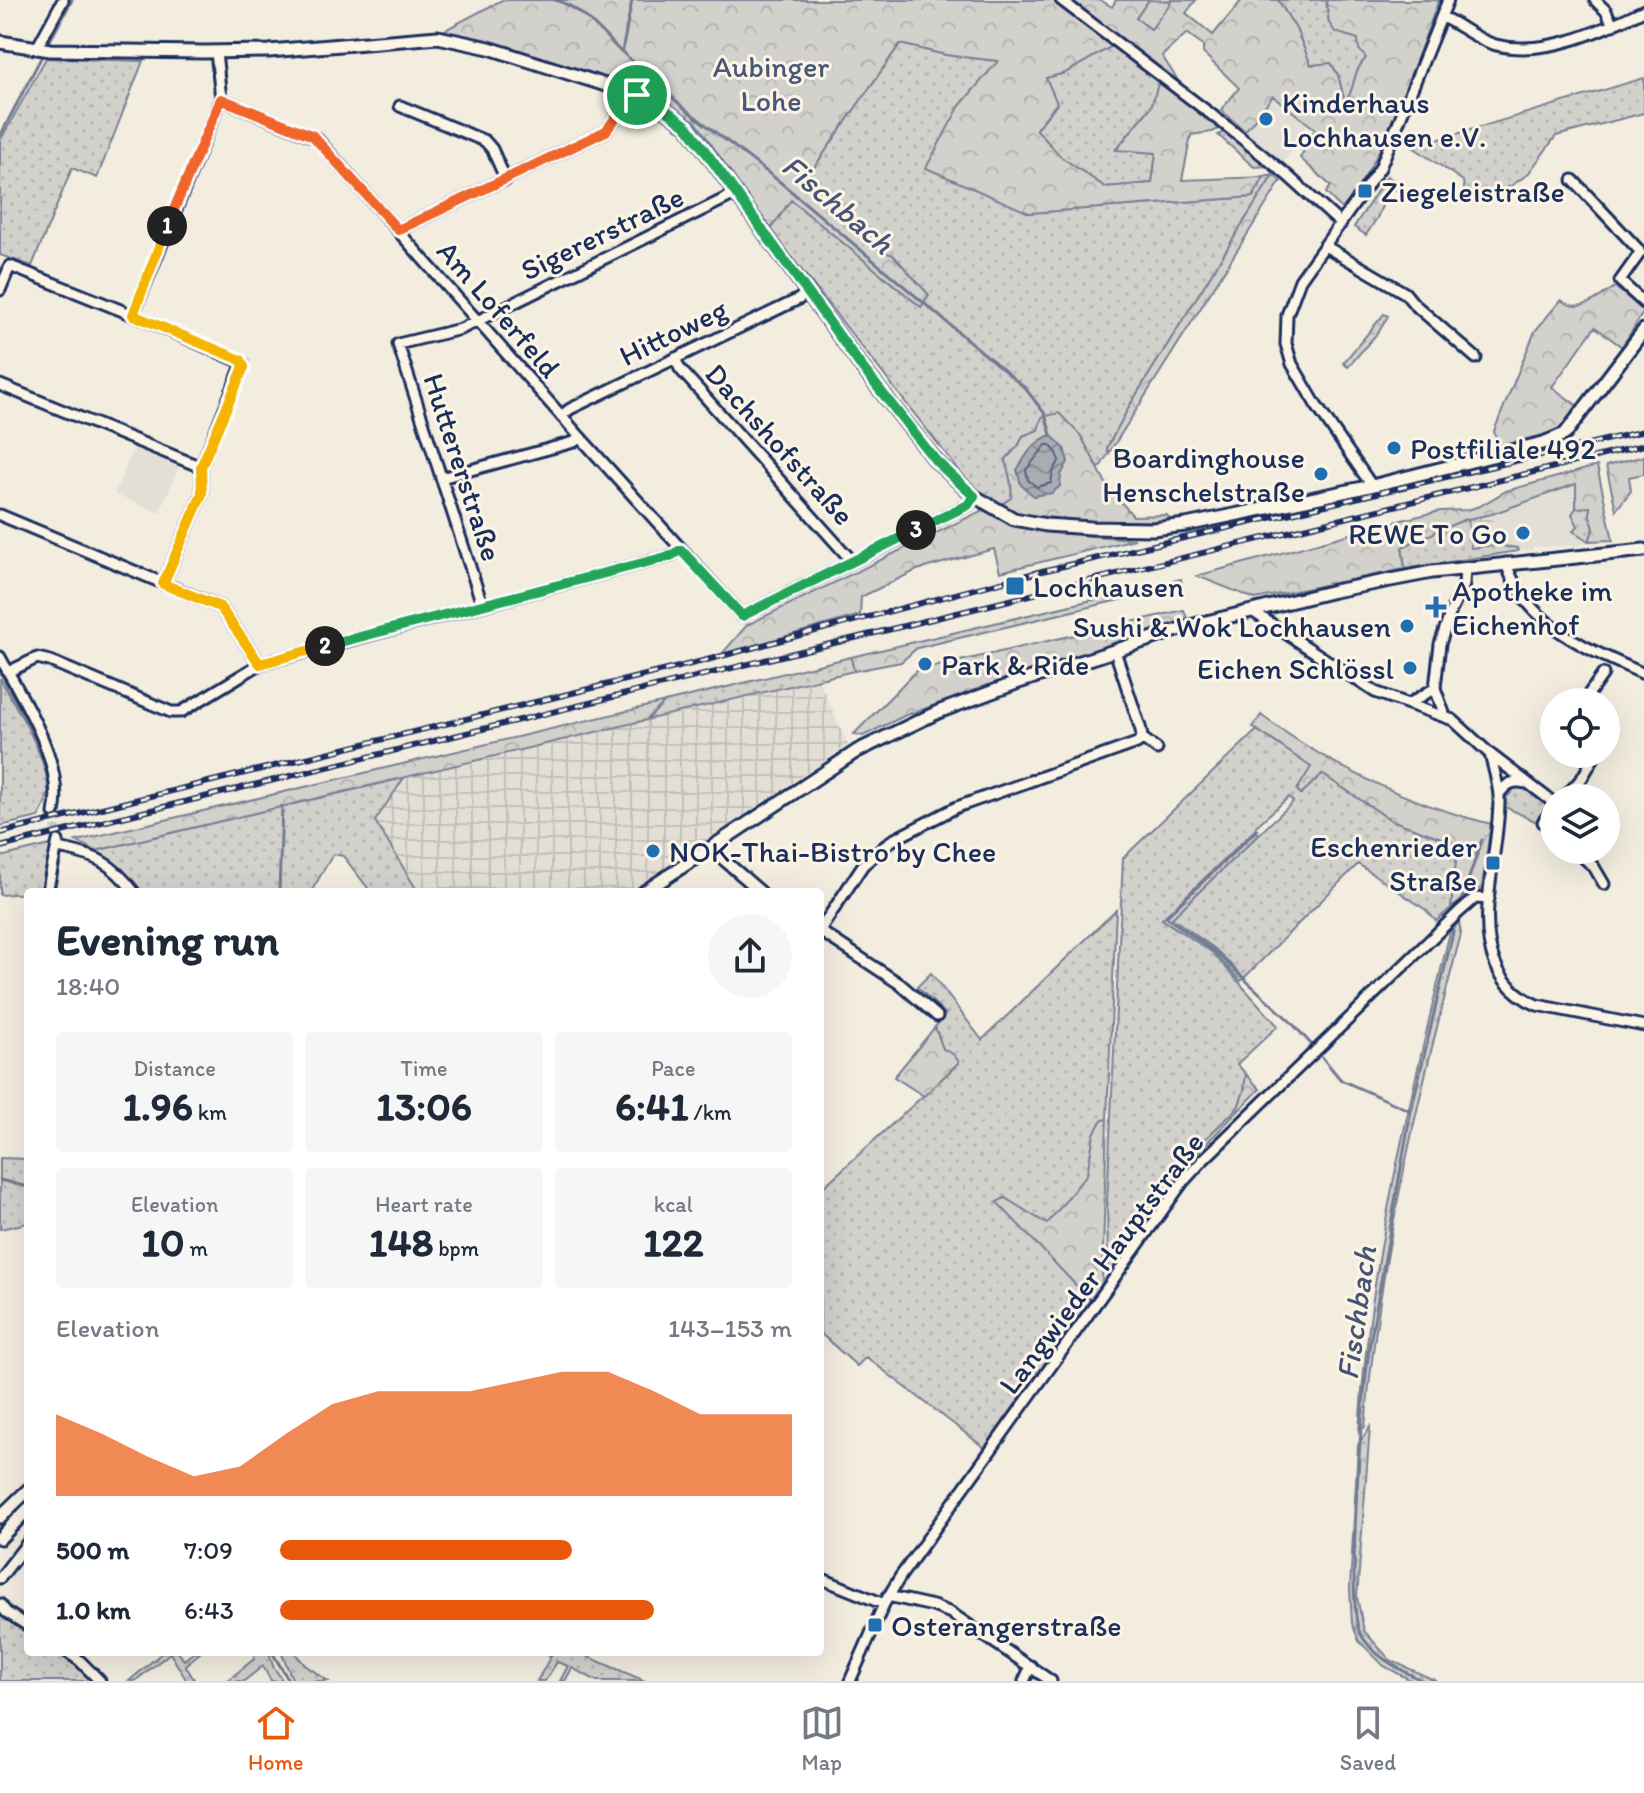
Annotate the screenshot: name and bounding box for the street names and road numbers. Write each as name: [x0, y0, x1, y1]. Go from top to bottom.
street label: Sigererstraße: [515, 178, 689, 288]
street label: Am Loferfeld: [429, 233, 569, 385]
street label: Hittoweg: [613, 290, 734, 374]
street label: Dachshofstraße: [698, 355, 862, 533]
street label: Huttererstraße: [415, 369, 511, 565]
street label: Langwieder Hauptstraße: [990, 1125, 1212, 1401]

